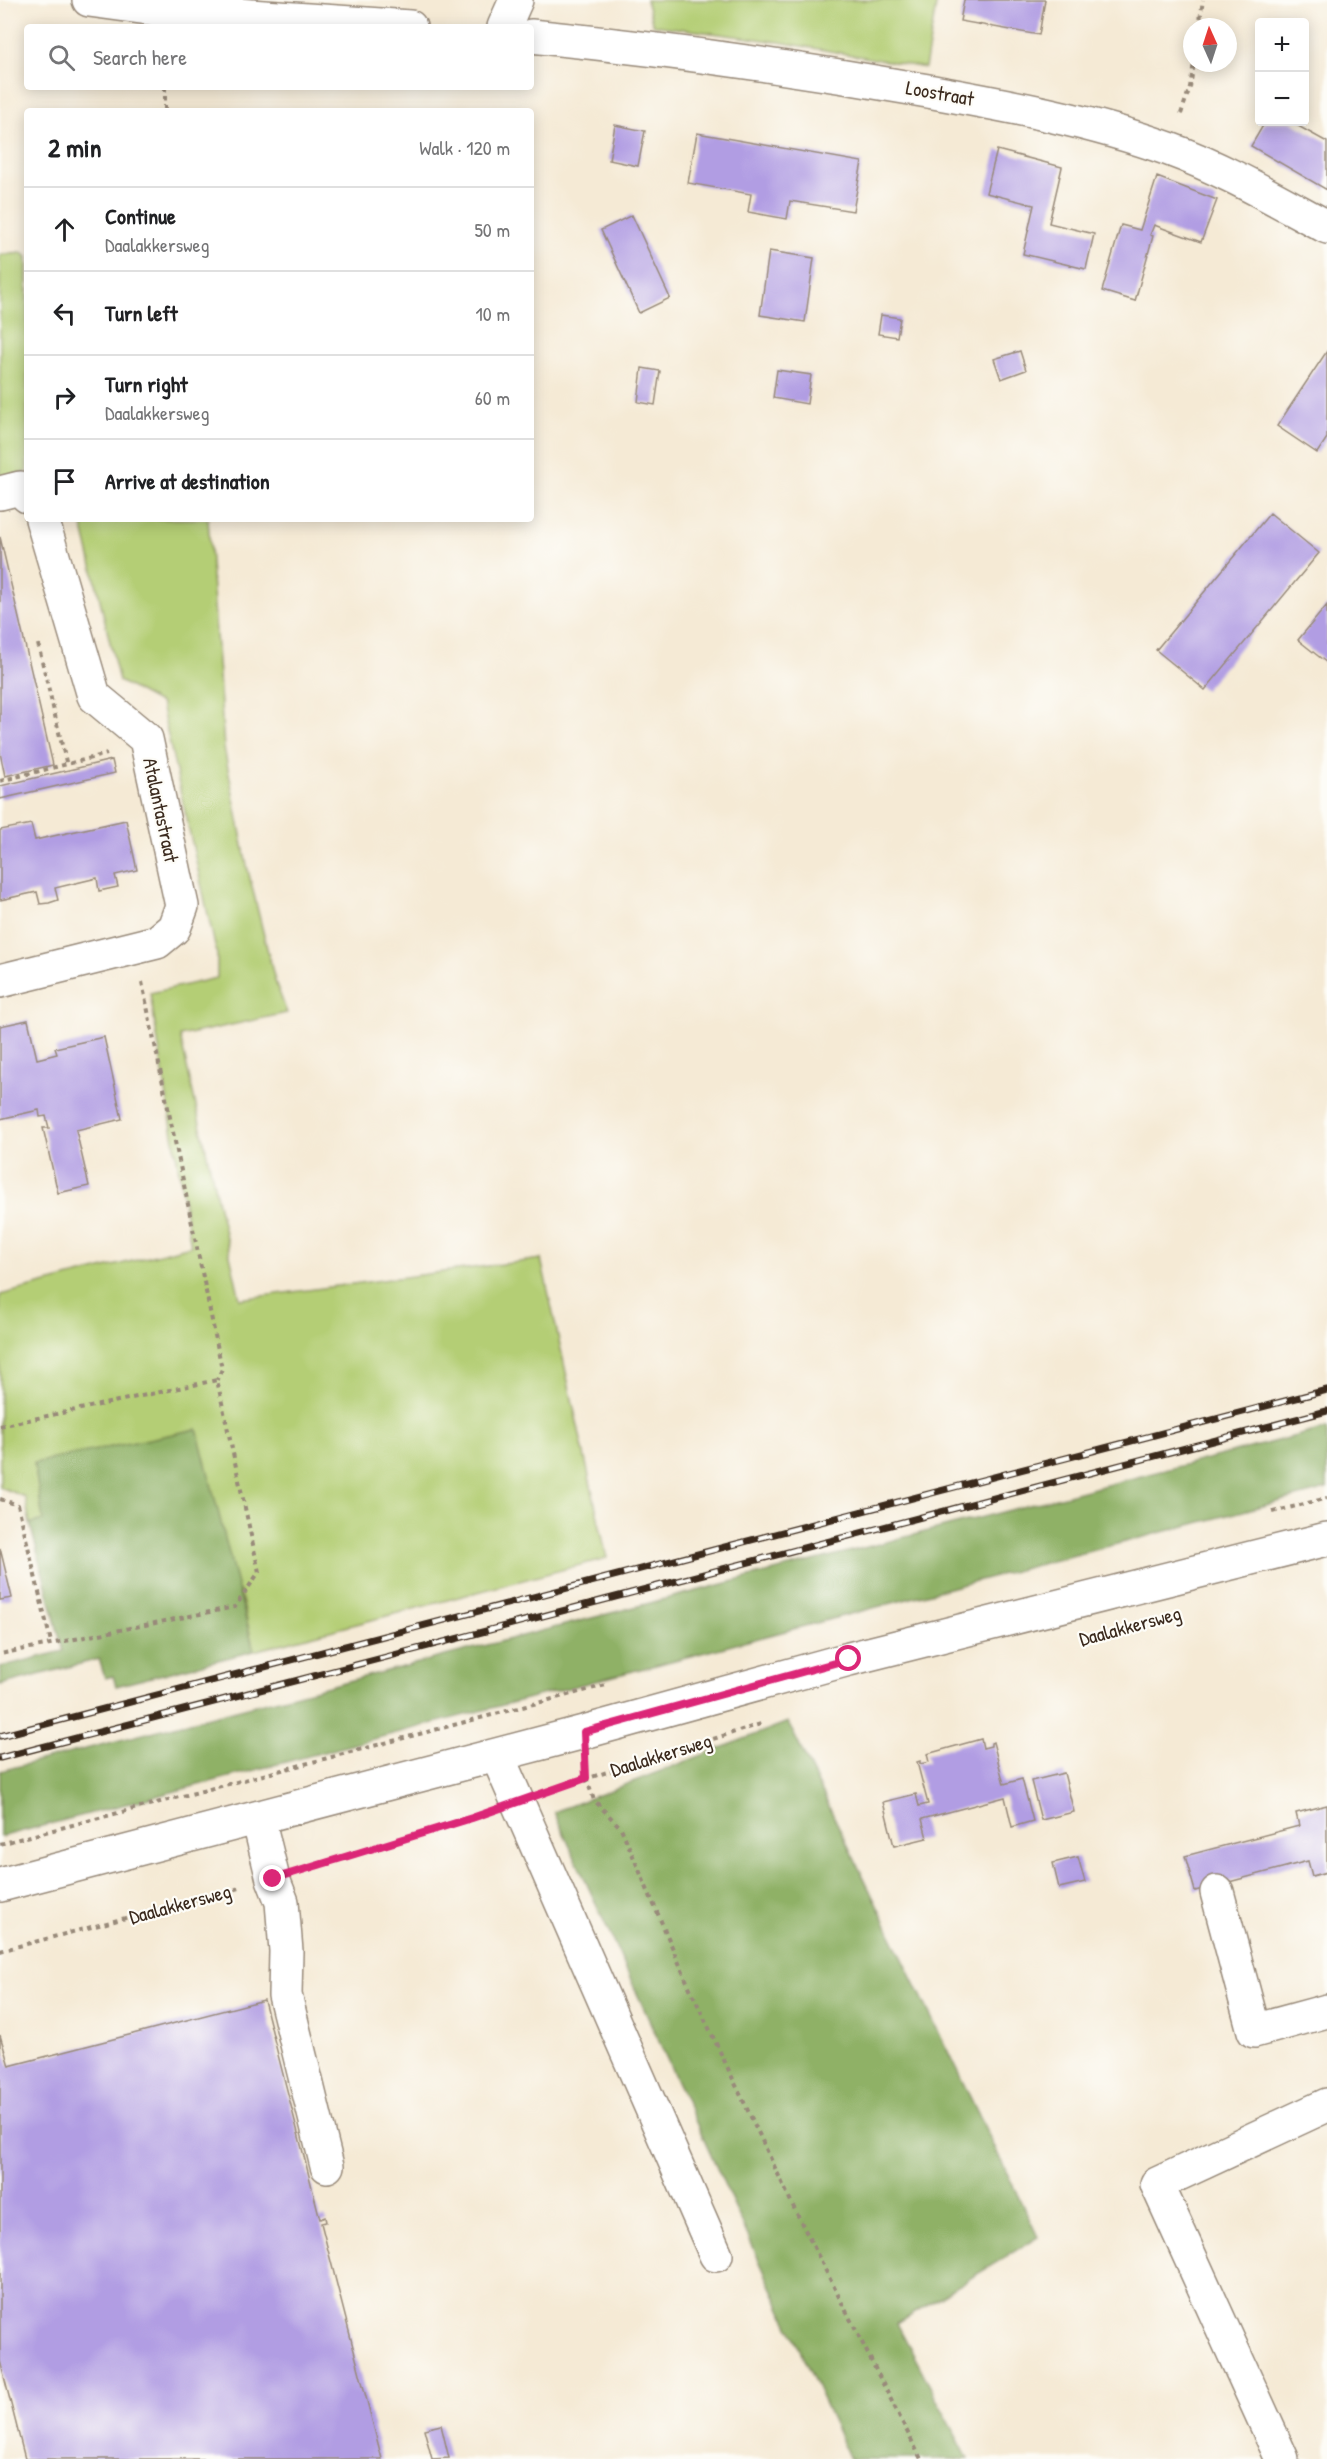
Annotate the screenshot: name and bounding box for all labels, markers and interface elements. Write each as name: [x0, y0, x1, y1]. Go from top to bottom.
north arrow: [1183, 18, 1237, 72]
map controls: [1255, 18, 1309, 126]
button: +: [1255, 18, 1309, 72]
search box: [24, 24, 534, 90]
icon: search: [45, 41, 78, 74]
text: Search here: [93, 42, 187, 72]
button: −: [1255, 72, 1309, 126]
street label: Loostraat: [904, 73, 977, 112]
text: 2 min: [48, 130, 101, 165]
text: Walk · 120 m: [419, 134, 510, 161]
text: Continue: [105, 201, 176, 231]
icon: ahead: [48, 213, 81, 246]
text: 50 m: [474, 216, 510, 243]
text: Daalakkersweg: [105, 231, 209, 258]
icon: left: [48, 297, 81, 330]
text: Turn left: [105, 298, 178, 328]
text: 10 m: [476, 300, 510, 327]
text: Turn right: [105, 369, 188, 399]
icon: right: [48, 381, 81, 414]
text: 60 m: [475, 384, 510, 411]
text: Daalakkersweg: [105, 399, 209, 426]
icon: arrive: [48, 465, 81, 498]
text: Arrive at destination: [105, 466, 270, 496]
street label: Atalantastraat: [137, 755, 186, 866]
street label: Daalakkersweg: [1076, 1599, 1184, 1652]
route start: [835, 1645, 861, 1671]
street label: Daalakkersweg: [607, 1726, 715, 1783]
route end: [259, 1865, 285, 1891]
street label: Daalakkersweg: [126, 1877, 234, 1930]

